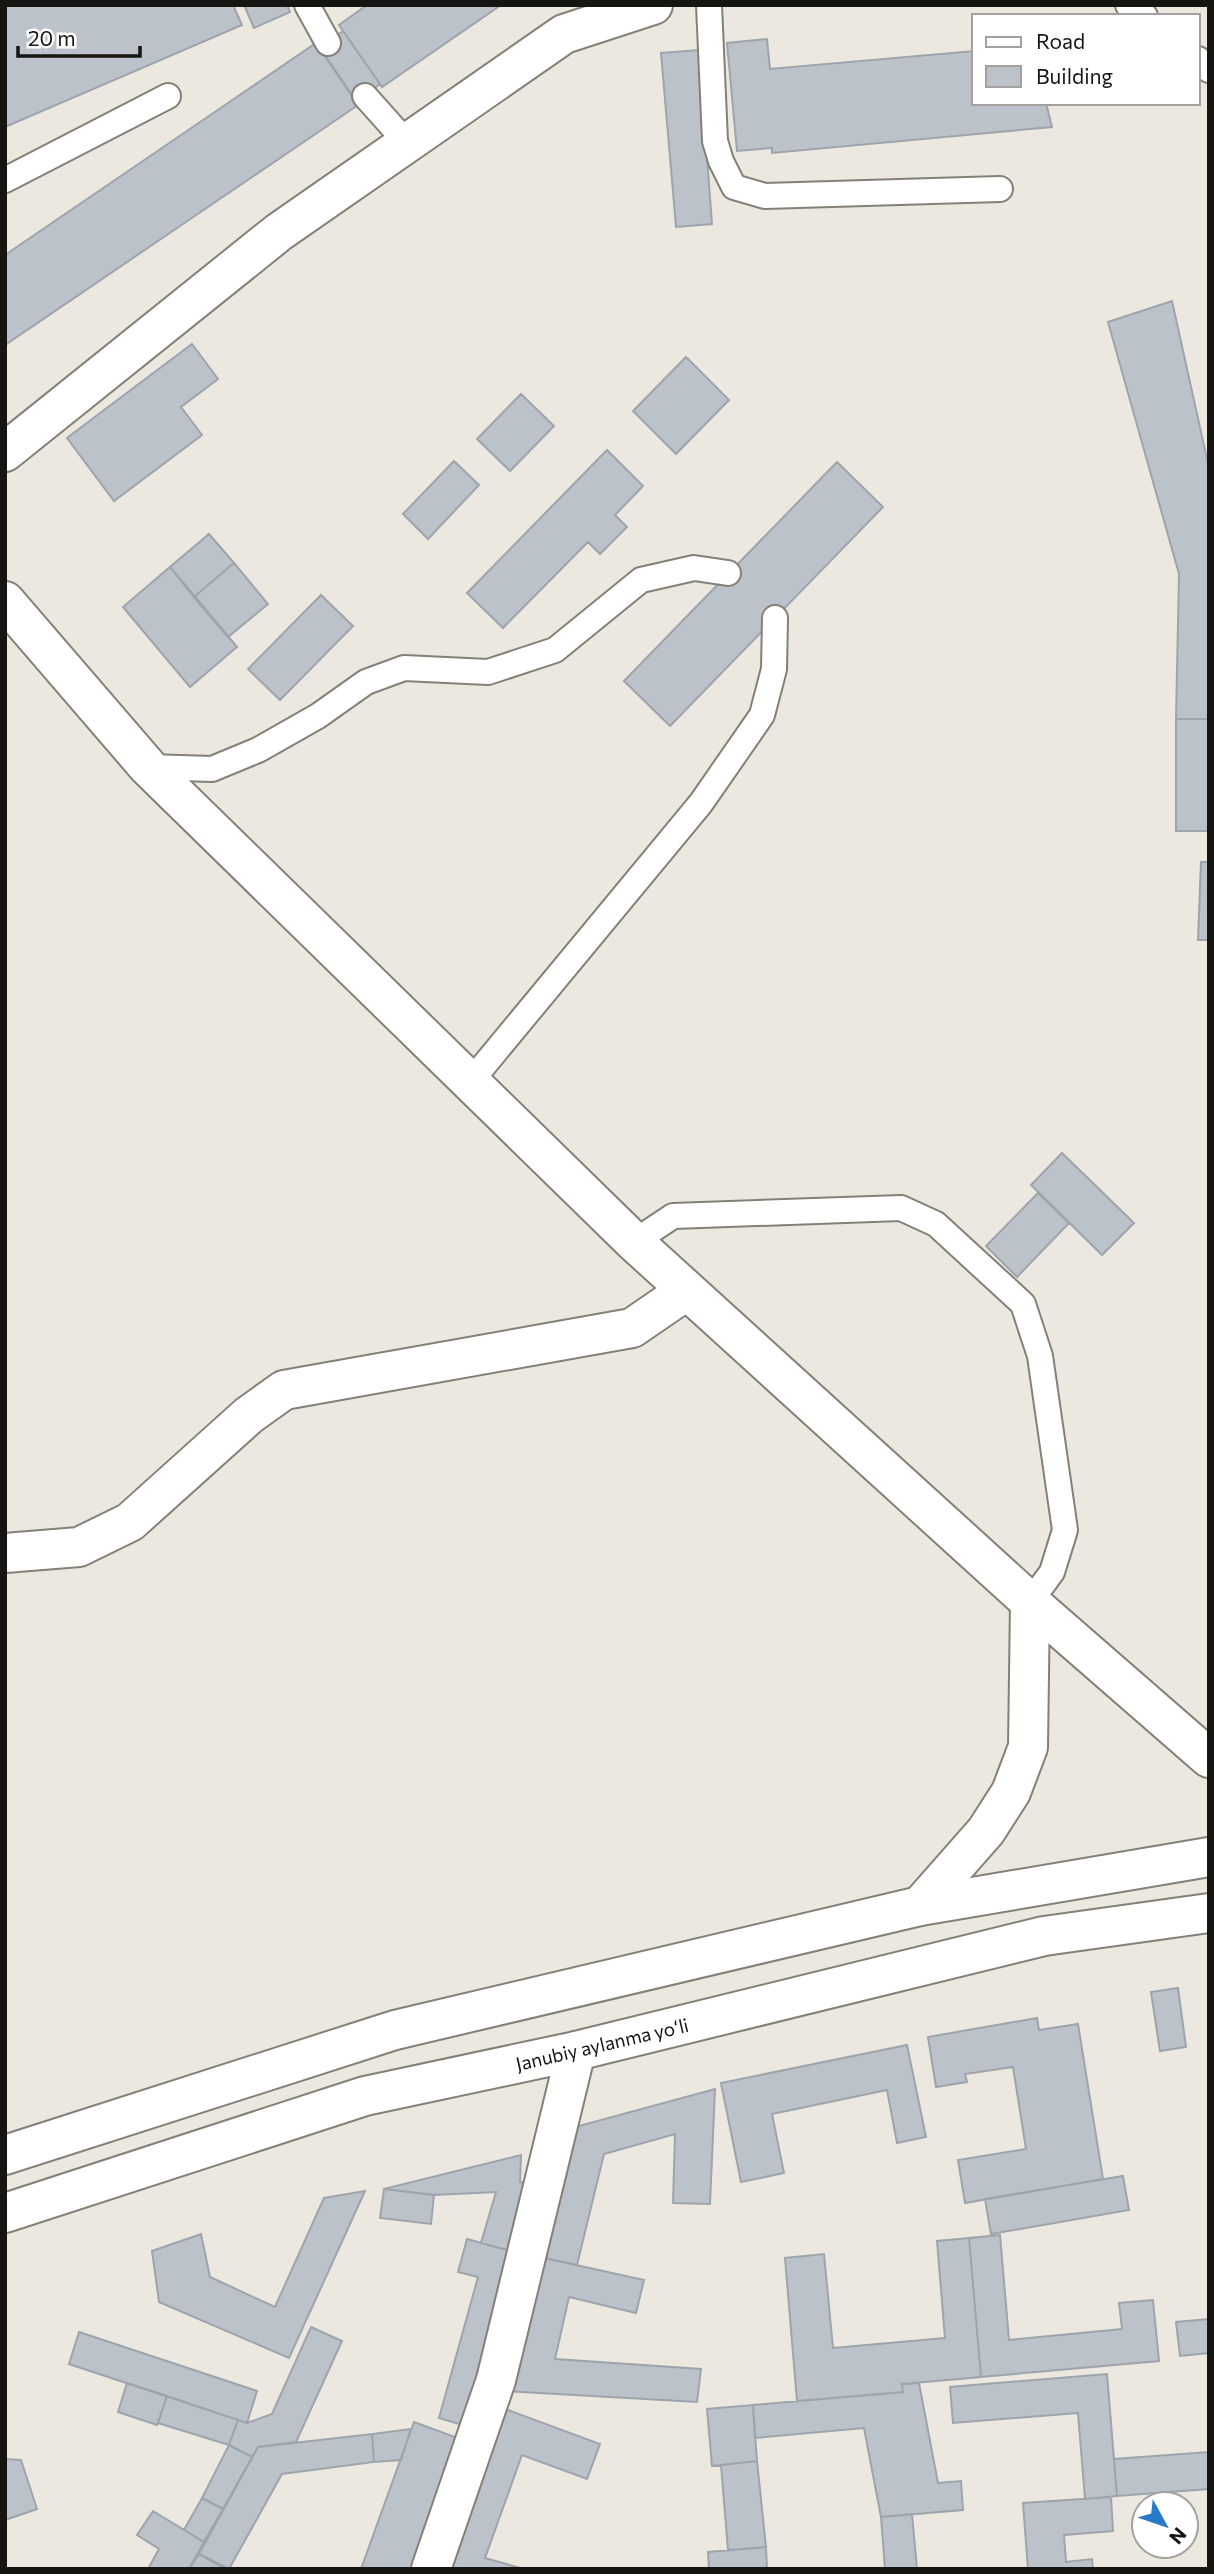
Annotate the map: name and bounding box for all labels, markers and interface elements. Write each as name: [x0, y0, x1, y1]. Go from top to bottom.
scale bar: [18, 14, 140, 58]
legend: [972, 14, 1200, 105]
text: 20 m: [28, 25, 76, 50]
text: Road: [1036, 28, 1085, 53]
text: Building: [1036, 63, 1113, 88]
street label: Janubiy aylanma yoʻli: [513, 2013, 691, 2075]
north arrow: [1130, 2490, 1200, 2560]
text: N: [1165, 2523, 1192, 2549]

